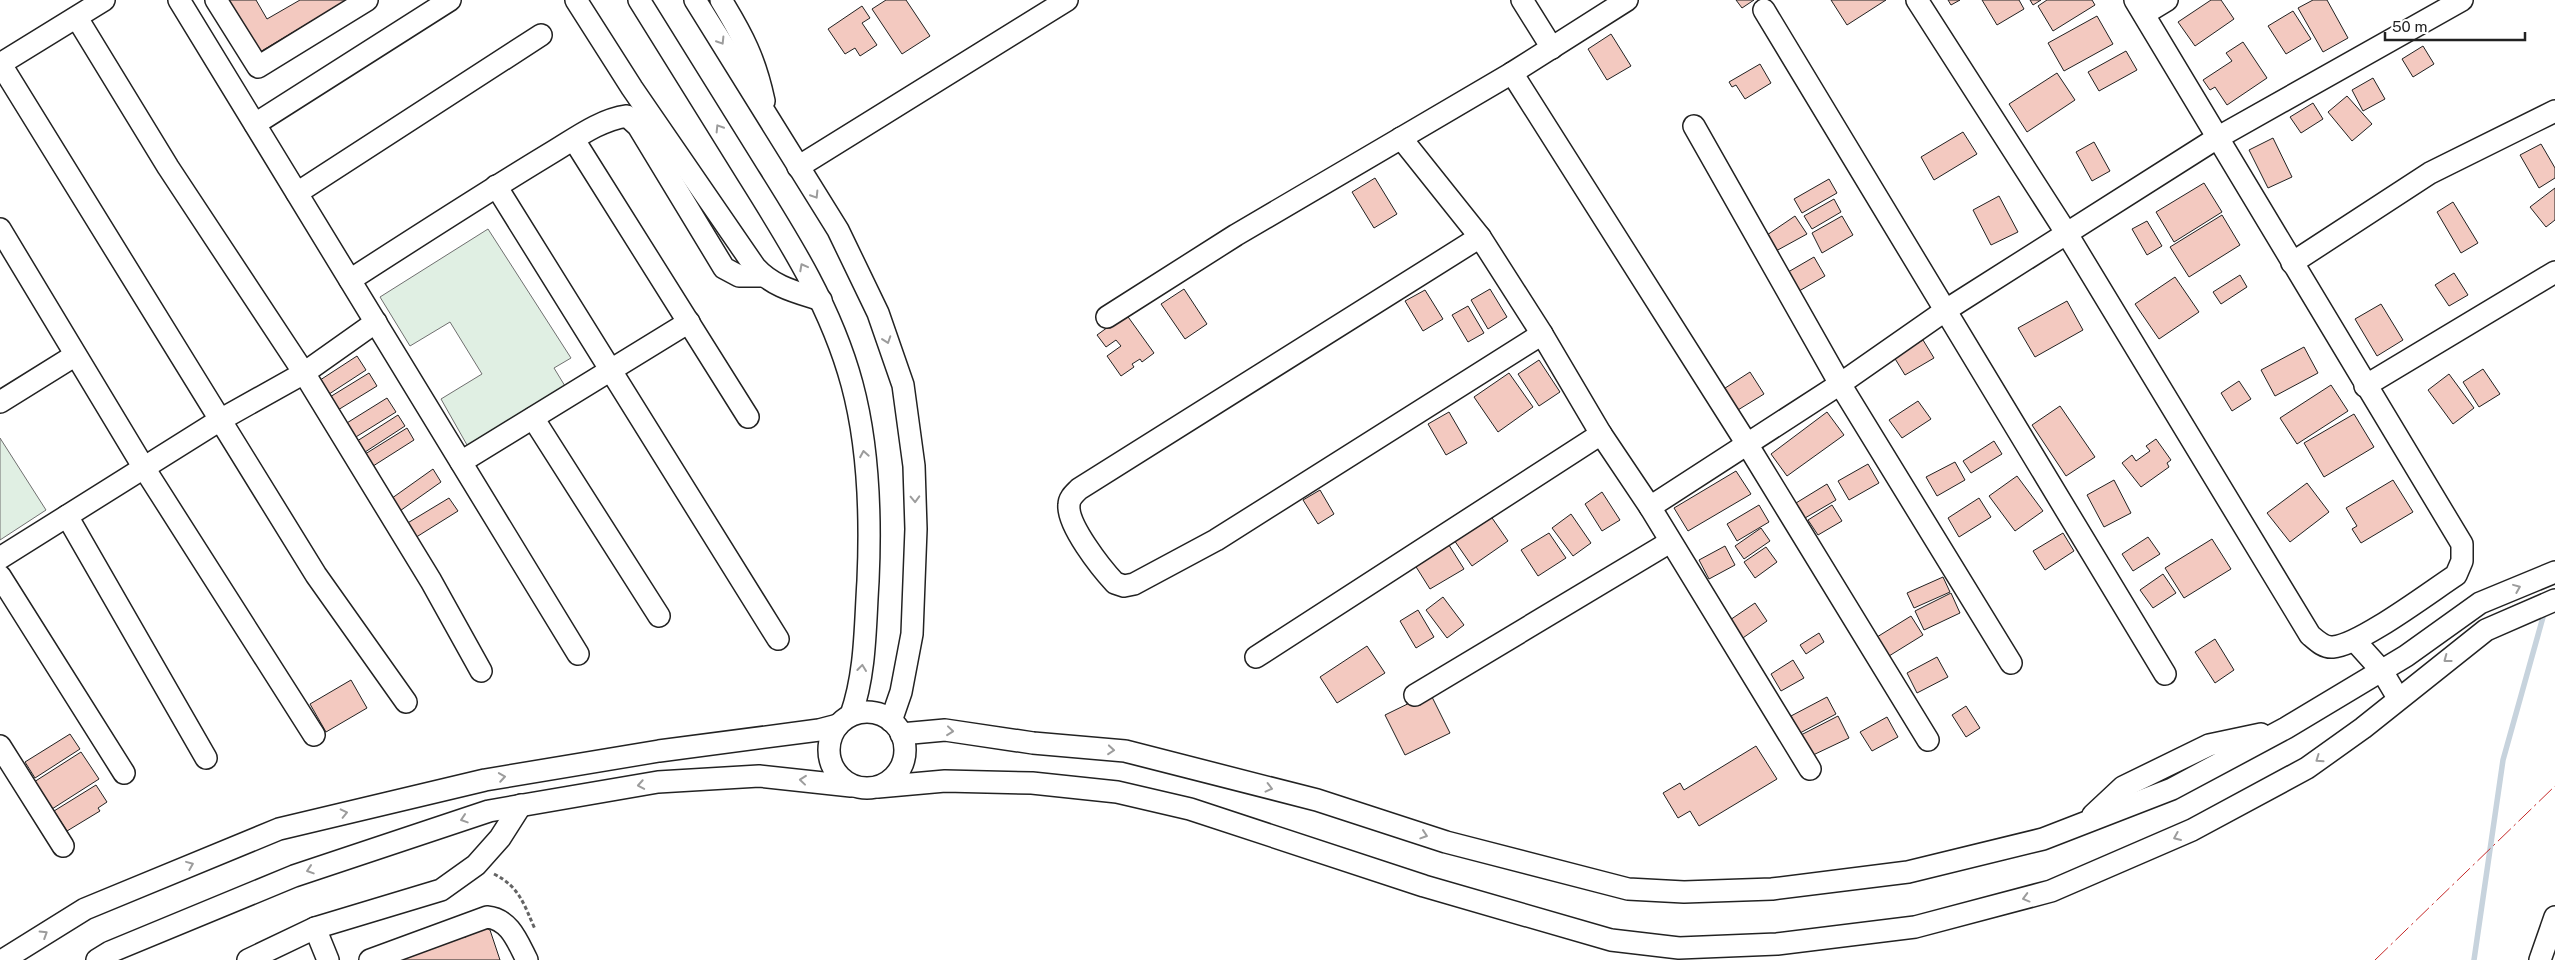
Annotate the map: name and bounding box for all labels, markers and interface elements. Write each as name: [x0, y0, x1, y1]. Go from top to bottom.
scale bar: [2385, 10, 2525, 42]
text: 50 m: [2392, 18, 2427, 35]
one-way arrow: [714, 36, 724, 45]
one-way arrow: [716, 125, 725, 134]
one-way arrow: [809, 189, 819, 198]
one-way arrow: [800, 263, 810, 272]
one-way arrow: [881, 335, 891, 344]
one-way arrow: [860, 449, 870, 458]
one-way arrow: [910, 495, 921, 503]
one-way arrow: [2512, 583, 2521, 594]
one-way arrow: [2444, 654, 2453, 662]
one-way arrow: [856, 664, 867, 672]
one-way arrow: [946, 725, 954, 736]
one-way arrow: [1108, 744, 1116, 755]
one-way arrow: [2315, 753, 2325, 762]
one-way arrow: [498, 773, 507, 783]
one-way arrow: [798, 775, 806, 786]
one-way arrow: [636, 779, 645, 789]
one-way arrow: [1265, 782, 1273, 793]
one-way arrow: [339, 808, 348, 819]
one-way arrow: [461, 813, 469, 823]
one-way arrow: [1420, 830, 1428, 840]
one-way arrow: [2173, 830, 2182, 841]
one-way arrow: [185, 861, 194, 871]
one-way arrow: [306, 864, 315, 874]
one-way arrow: [2023, 892, 2031, 902]
one-way arrow: [38, 931, 47, 941]

